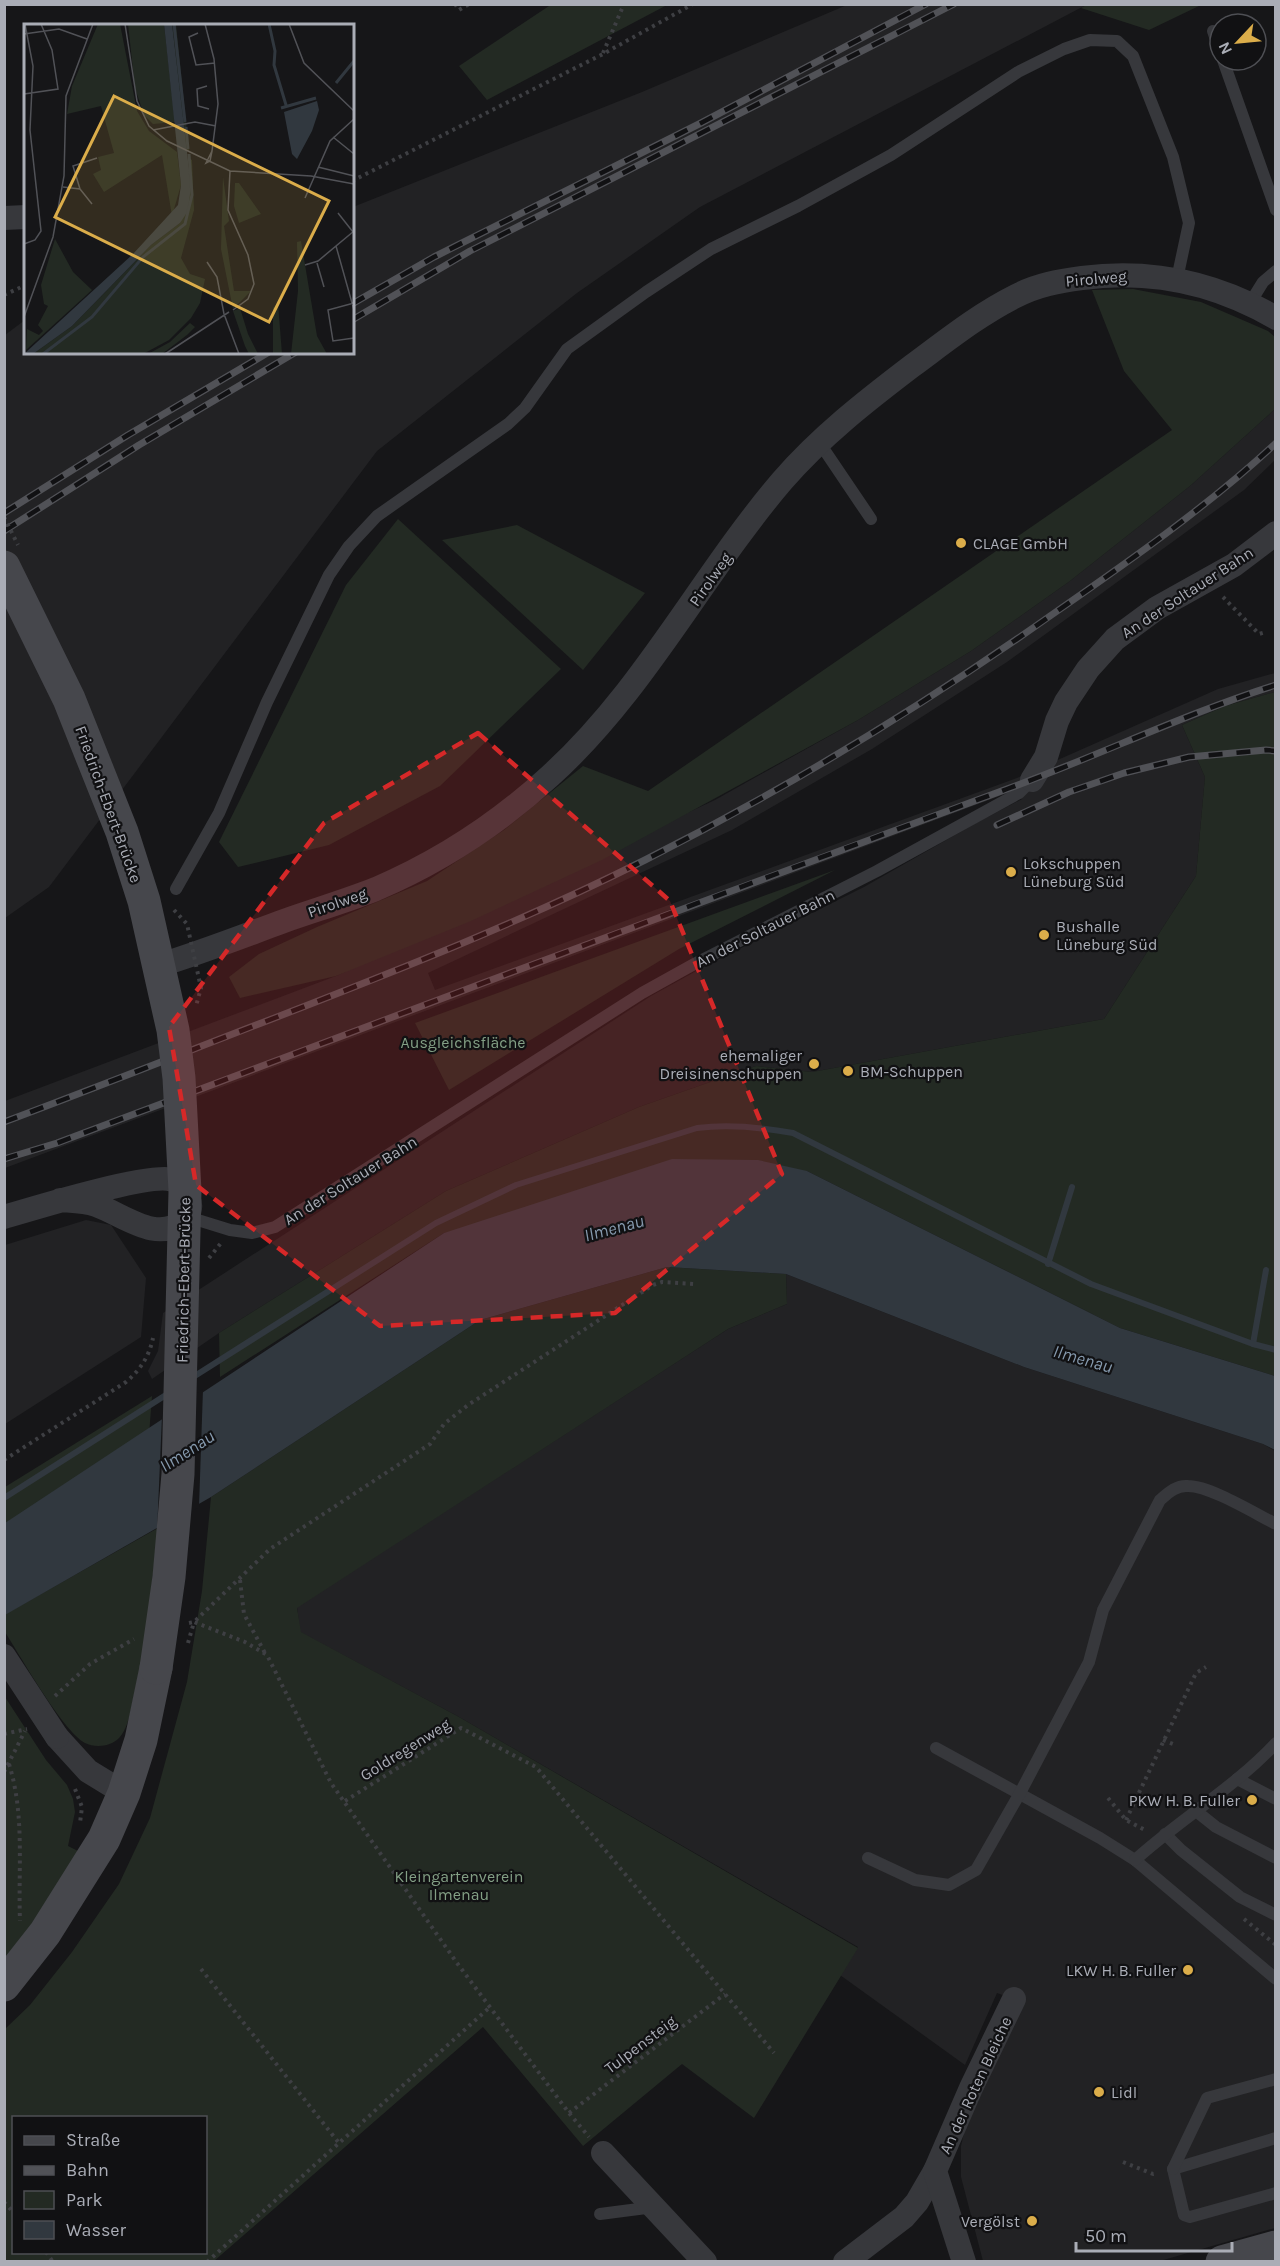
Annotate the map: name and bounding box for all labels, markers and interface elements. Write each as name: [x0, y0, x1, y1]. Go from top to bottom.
north arrow: [1208, 12, 1268, 72]
inset map: [24, 24, 354, 354]
text: N: [1214, 39, 1236, 58]
street label: Pirolweg: [1065, 266, 1127, 291]
place label: CLAGE GmbH: [973, 534, 1068, 553]
marker: CLAGE GmbH: [954, 536, 968, 550]
street label: An der Soltauer Bahn: [1118, 543, 1257, 642]
street label: Pirolweg: [685, 549, 736, 610]
street label: Friedrich-Ebert-Brücke: [71, 723, 146, 885]
place label: Lokschuppen Lüneburg Süd: [1023, 854, 1124, 891]
marker: Lokschuppen Lüneburg Süd: [1004, 865, 1018, 879]
street label: Pirolweg: [305, 883, 369, 921]
street label: An der Soltauer Bahn: [693, 885, 838, 972]
place label: Bushalle Lüneburg Süd: [1056, 917, 1157, 954]
marker: Bushalle Lüneburg Süd: [1037, 928, 1051, 942]
park label: Ausgleichsfläche: [401, 1033, 526, 1052]
place label: ehemaliger Dreisinenschuppen: [659, 1046, 802, 1083]
marker: ehemaliger Dreisinenschuppen: [807, 1057, 821, 1071]
place label: BM-Schuppen: [860, 1062, 963, 1081]
marker: BM-Schuppen: [841, 1064, 855, 1078]
street label: An der Soltauer Bahn: [280, 1132, 420, 1229]
street label: Friedrich-Ebert-Brücke: [173, 1197, 194, 1363]
water label: Ilmenau: [582, 1209, 646, 1247]
water label: Ilmenau: [1051, 1340, 1115, 1378]
water label: Ilmenau: [155, 1425, 219, 1477]
street label: Goldregenweg: [357, 1714, 454, 1785]
place label: PKW H. B. Fuller: [1129, 1791, 1240, 1810]
marker: PKW H. B. Fuller: [1245, 1793, 1259, 1807]
park label: Kleingartenverein Ilmenau: [394, 1867, 524, 1904]
place label: LKW H. B. Fuller: [1066, 1961, 1176, 1980]
marker: LKW H. B. Fuller: [1181, 1963, 1195, 1977]
street label: Tulpensteig: [601, 2011, 680, 2077]
street label: An der Roten Bleiche: [935, 2013, 1016, 2157]
place label: Lidl: [1111, 2083, 1137, 2102]
marker: Lidl: [1092, 2085, 1106, 2099]
legend: [12, 2116, 207, 2254]
text: Straße: [66, 2129, 120, 2151]
text: Bahn: [66, 2159, 109, 2181]
text: Park: [66, 2189, 103, 2211]
place label: Vergölst: [961, 2212, 1020, 2231]
marker: Vergölst: [1025, 2214, 1039, 2228]
scale bar: [1076, 2215, 1232, 2253]
text: Wasser: [66, 2219, 127, 2241]
text: 50 m: [1085, 2225, 1127, 2247]

